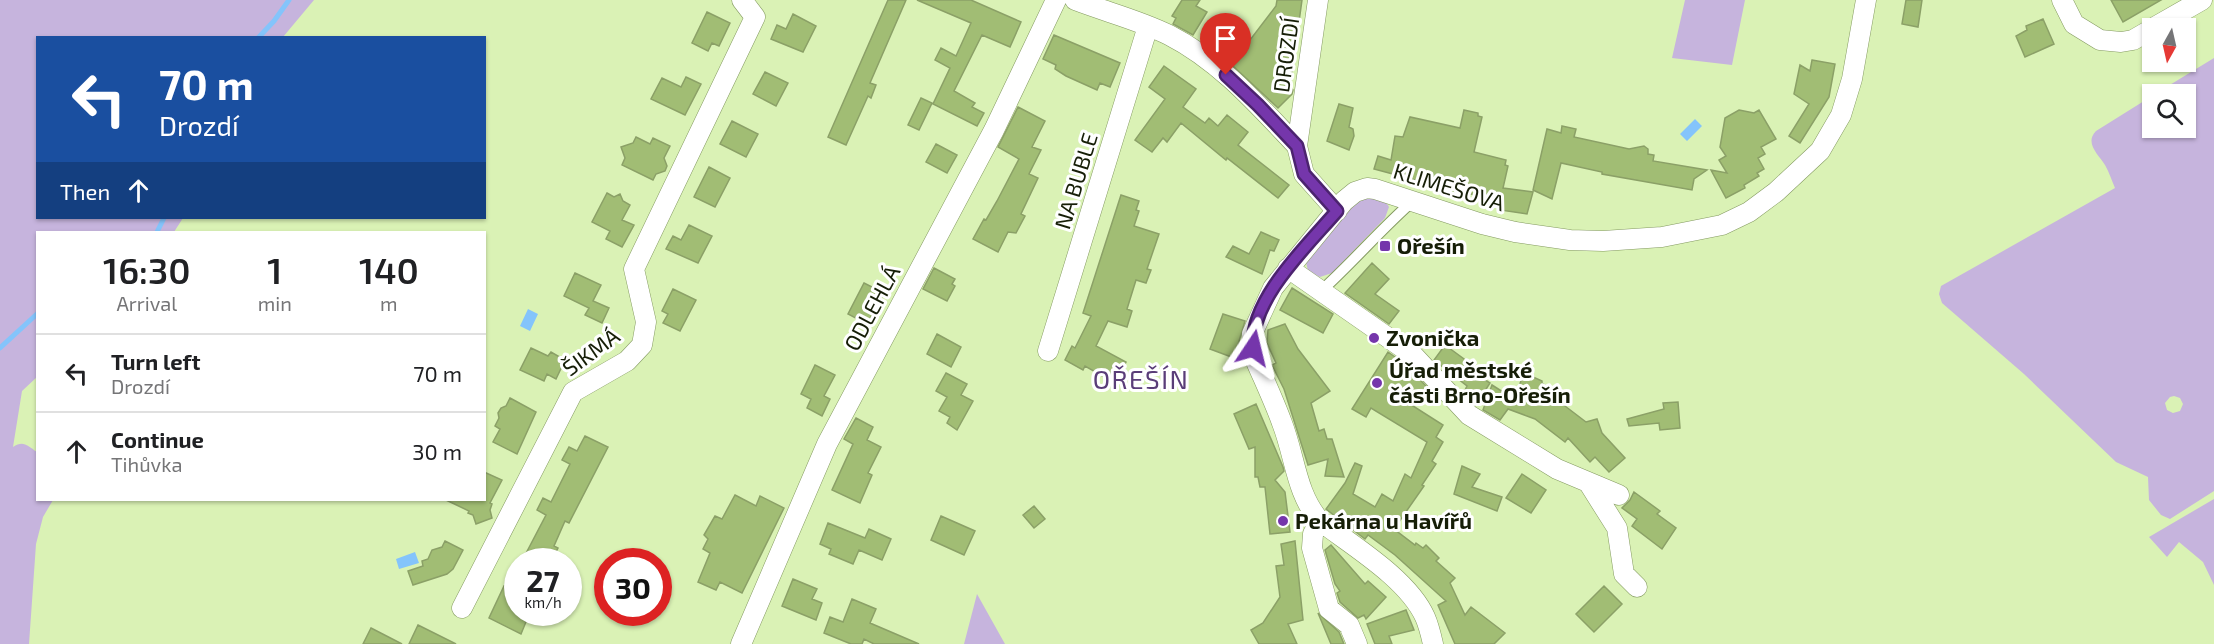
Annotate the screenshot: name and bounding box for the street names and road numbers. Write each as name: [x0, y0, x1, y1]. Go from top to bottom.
street label: DROZDÍ: [1267, 14, 1303, 94]
street label: NA BUBLE: [1048, 130, 1102, 232]
street label: KLIMEŠOVA: [1391, 157, 1508, 215]
street label: ODLEHLÁ: [838, 260, 904, 355]
street label: ŠIKMÁ: [557, 322, 624, 381]

